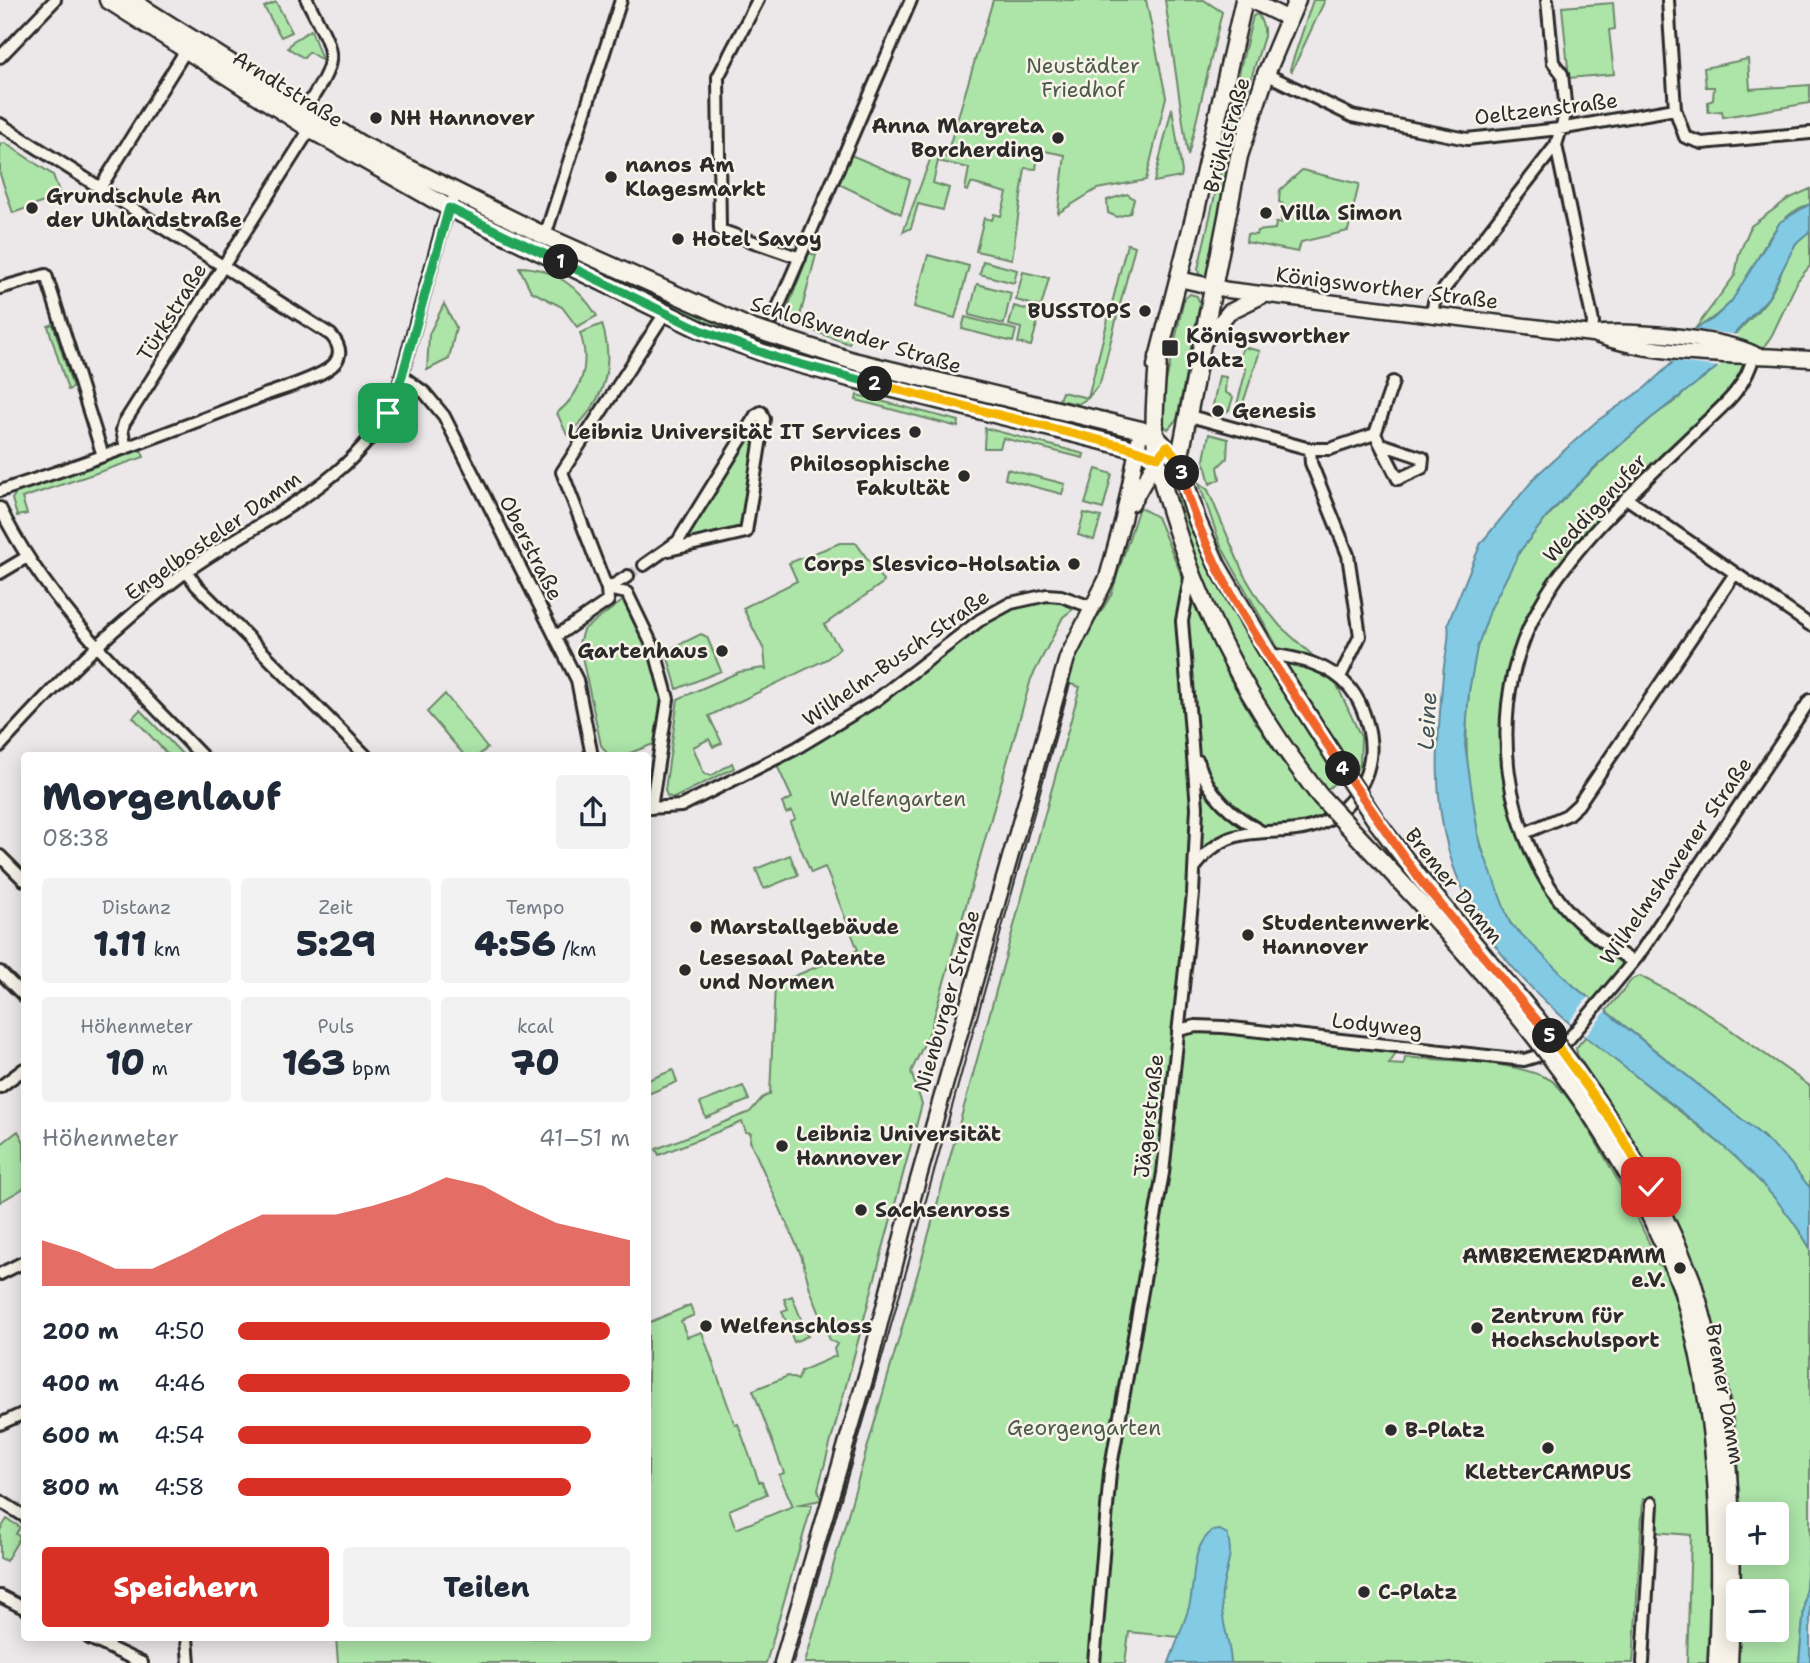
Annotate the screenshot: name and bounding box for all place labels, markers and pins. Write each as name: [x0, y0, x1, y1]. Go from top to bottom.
place label: NH Hannover: [390, 104, 535, 132]
marker: NH Hannover: [368, 110, 384, 126]
place label: Anna Margreta Borcherding: [871, 112, 1045, 164]
marker: Anna Margreta Borcherding: [1050, 130, 1066, 146]
place label: nanos Am Klagesmarkt: [625, 151, 766, 203]
marker: nanos Am Klagesmarkt: [603, 169, 619, 185]
place label: Grundschule An der Uhlandstraße: [46, 182, 242, 234]
place label: Villa Simon: [1280, 199, 1402, 227]
marker: Grundschule An der Uhlandstraße: [24, 200, 40, 216]
marker: Villa Simon: [1258, 205, 1274, 221]
place label: Hotel Savoy: [692, 225, 822, 253]
marker: Hotel Savoy: [670, 231, 686, 247]
pin: 1: [544, 244, 578, 280]
place label: BUSSTOPS: [1027, 297, 1131, 325]
marker: BUSSTOPS: [1137, 303, 1153, 319]
place label: Königsworther Platz: [1186, 322, 1350, 374]
marker: Königsworther Platz: [1160, 338, 1180, 358]
pin: 2: [858, 366, 892, 402]
pin: [358, 383, 418, 443]
place label: Genesis: [1232, 397, 1316, 425]
marker: Genesis: [1210, 403, 1226, 419]
place label: Leibniz Universität IT Services: [567, 418, 901, 446]
marker: Leibniz Universität IT Services: [907, 424, 923, 440]
place label: Philosophische Fakultät: [790, 450, 950, 502]
pin: 3: [1164, 456, 1200, 490]
marker: Philosophische Fakultät: [956, 468, 972, 484]
place label: Corps Slesvico-Holsatia: [804, 550, 1061, 578]
marker: Corps Slesvico-Holsatia: [1066, 556, 1082, 572]
place label: Gartenhaus: [577, 637, 708, 665]
marker: Gartenhaus: [714, 643, 730, 659]
pin: 4: [1326, 752, 1360, 786]
place label: Studentenwerk Hannover: [1262, 909, 1430, 961]
place label: Marstallgebäude: [710, 913, 899, 941]
marker: Marstallgebäude: [688, 919, 704, 935]
marker: Studentenwerk Hannover: [1240, 927, 1256, 943]
place label: Lesesaal Patente und Normen: [699, 944, 886, 996]
marker: Lesesaal Patente und Normen: [677, 962, 693, 978]
pin: 5: [1532, 1018, 1568, 1054]
place label: Leibniz Universität Hannover: [796, 1120, 1001, 1172]
marker: Leibniz Universität Hannover: [774, 1138, 790, 1154]
pin: [1621, 1157, 1681, 1217]
place label: Sachsenross: [875, 1196, 1010, 1224]
marker: Sachsenross: [853, 1202, 869, 1218]
place label: AMBREMERDAMM e.V.: [1462, 1242, 1666, 1294]
marker: AMBREMERDAMM e.V.: [1672, 1260, 1688, 1276]
place label: Zentrum für Hochschulsport: [1491, 1302, 1660, 1354]
place label: Welfenschloss: [720, 1312, 872, 1340]
marker: Welfenschloss: [698, 1318, 714, 1334]
marker: Zentrum für Hochschulsport: [1469, 1320, 1485, 1336]
place label: B-Platz: [1405, 1416, 1485, 1444]
marker: B-Platz: [1383, 1422, 1399, 1438]
marker: KletterCAMPUS: [1540, 1440, 1556, 1456]
place label: KletterCAMPUS: [1465, 1458, 1631, 1486]
place label: C-Platz: [1378, 1578, 1458, 1606]
marker: C-Platz: [1356, 1584, 1372, 1600]

